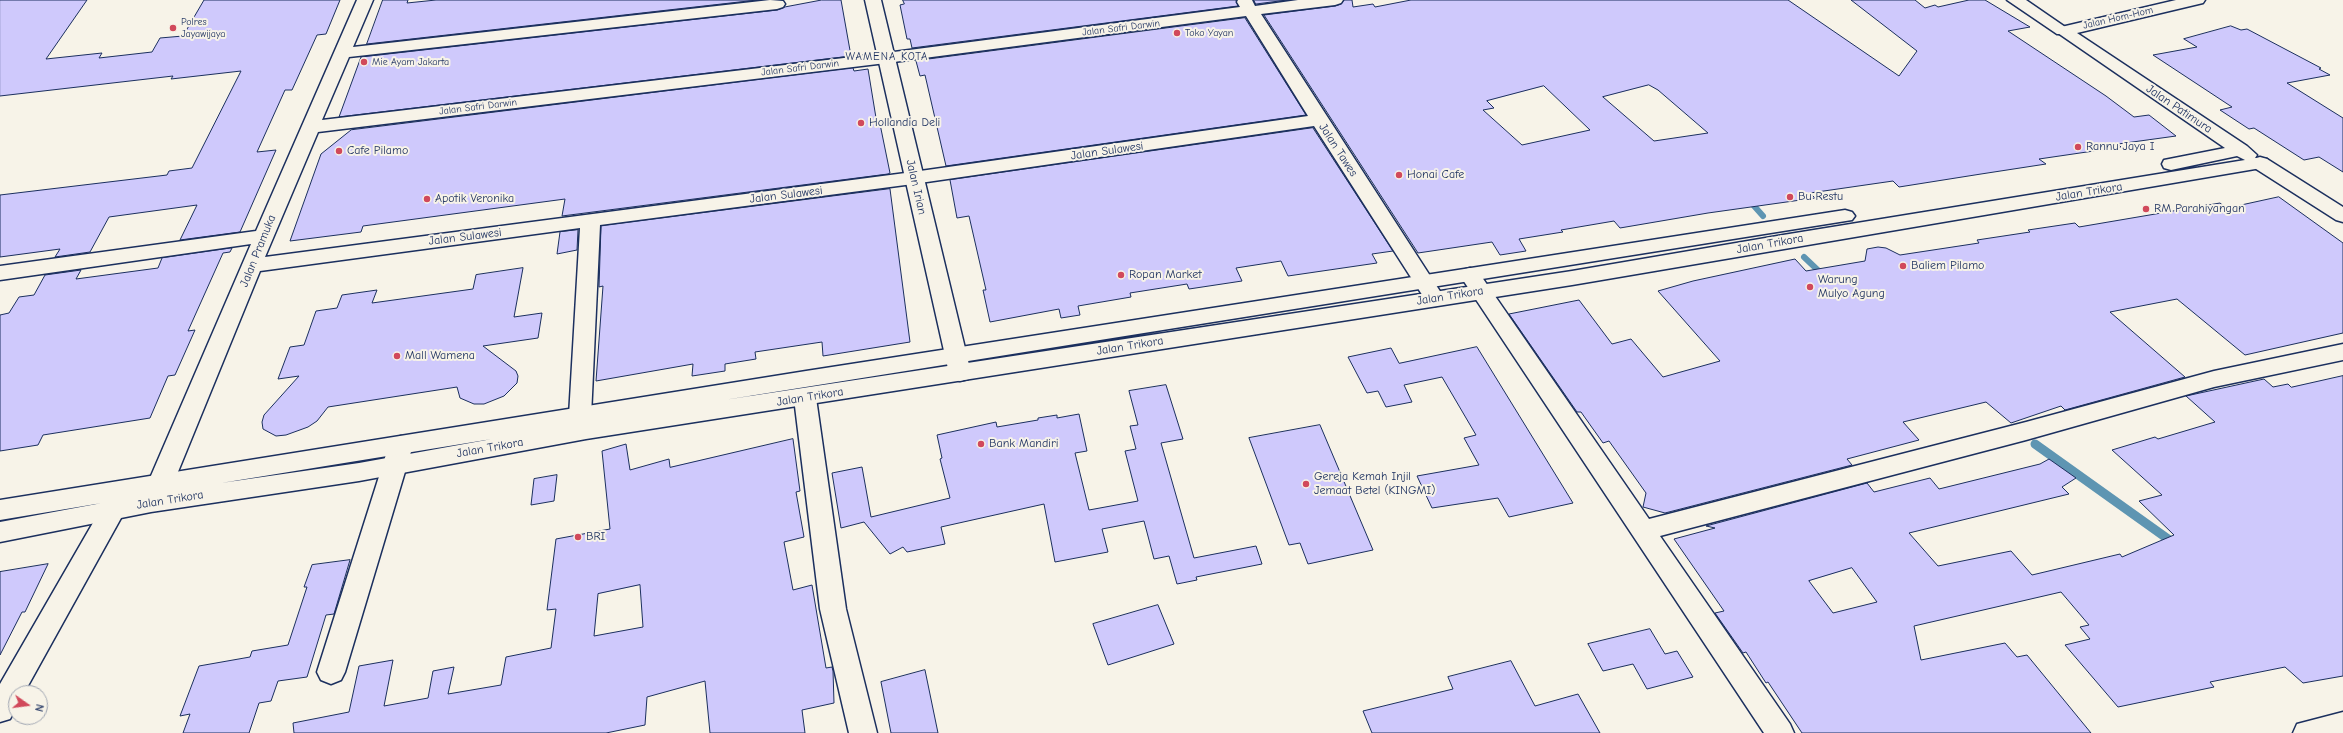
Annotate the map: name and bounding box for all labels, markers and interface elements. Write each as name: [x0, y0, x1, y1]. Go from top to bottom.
street label: Jalan Hom-Hom: [2082, 4, 2154, 32]
place label: Polres Jayawijaya: [181, 16, 225, 40]
street label: Jalan Safri Darwin: [1081, 17, 1161, 39]
marker: Polres Jayawijaya: [168, 23, 178, 33]
place label: Toko Yayan: [1185, 27, 1233, 39]
marker: Toko Yayan: [1172, 28, 1182, 38]
district label: WAMENA KOTA: [846, 50, 928, 64]
place label: Mie Ayam Jakarta: [372, 56, 449, 68]
marker: Mie Ayam Jakarta: [359, 57, 369, 67]
street label: Jalan Safri Darwin: [760, 57, 840, 79]
street label: Jalan Patimura: [2143, 82, 2215, 136]
street label: Jalan Safri Darwin: [438, 96, 518, 118]
place label: Hollandia Deli: [869, 116, 940, 130]
marker: Hollandia Deli: [856, 118, 866, 128]
street label: Jalan Tawes: [1316, 121, 1360, 179]
street label: Jalan Sulawesi: [1070, 139, 1144, 163]
place label: Rannu Jaya I: [2086, 140, 2154, 154]
marker: Rannu Jaya I: [2073, 142, 2083, 152]
place label: Cafe Pilamo: [347, 144, 408, 158]
marker: Cafe Pilamo: [334, 146, 344, 156]
street label: Jalan Irian: [903, 158, 929, 216]
place label: Honai Cafe: [1407, 168, 1464, 182]
marker: Honai Cafe: [1394, 170, 1404, 180]
street label: Jalan Trikora: [2055, 180, 2123, 204]
street label: Jalan Sulawesi: [749, 183, 823, 207]
place label: Bu Restu: [1798, 190, 1843, 204]
place label: Apotik Veronika: [435, 192, 514, 206]
marker: Bu Restu: [1785, 192, 1795, 202]
marker: Apotik Veronika: [422, 194, 432, 204]
place label: RM Parahiyangan: [2154, 202, 2245, 216]
marker: RM Parahiyangan: [2141, 204, 2151, 214]
street label: Jalan Pramuka: [237, 213, 279, 289]
street label: Jalan Sulawesi: [428, 225, 502, 249]
street label: Jalan Trikora: [1736, 231, 1804, 257]
place label: Baliem Pilamo: [1911, 259, 1984, 273]
marker: Baliem Pilamo: [1898, 261, 1908, 271]
place label: Ropan Market: [1129, 268, 1202, 282]
marker: Ropan Market: [1116, 270, 1126, 280]
place label: Warung Mulyo Agung: [1818, 273, 1885, 301]
marker: Warung Mulyo Agung: [1805, 282, 1815, 292]
street label: Jalan Trikora: [1416, 284, 1484, 308]
street label: Jalan Trikora: [1096, 334, 1164, 358]
place label: Mall Wamena: [405, 349, 475, 363]
marker: Mall Wamena: [392, 351, 402, 361]
street label: Jalan Trikora: [776, 385, 844, 409]
street label: Jalan Trikora: [456, 435, 524, 461]
place label: Bank Mandiri: [989, 437, 1059, 451]
marker: Bank Mandiri: [976, 439, 986, 449]
place label: Gereja Kemah Injil Jemaat Betel (KINGMI): [1314, 470, 1435, 498]
marker: Gereja Kemah Injil Jemaat Betel (KINGMI): [1301, 479, 1311, 489]
street label: Jalan Trikora: [136, 488, 204, 512]
place label: BRI: [586, 530, 605, 544]
marker: BRI: [573, 532, 583, 542]
north arrow: [8, 685, 48, 725]
text: N: [32, 703, 46, 713]

